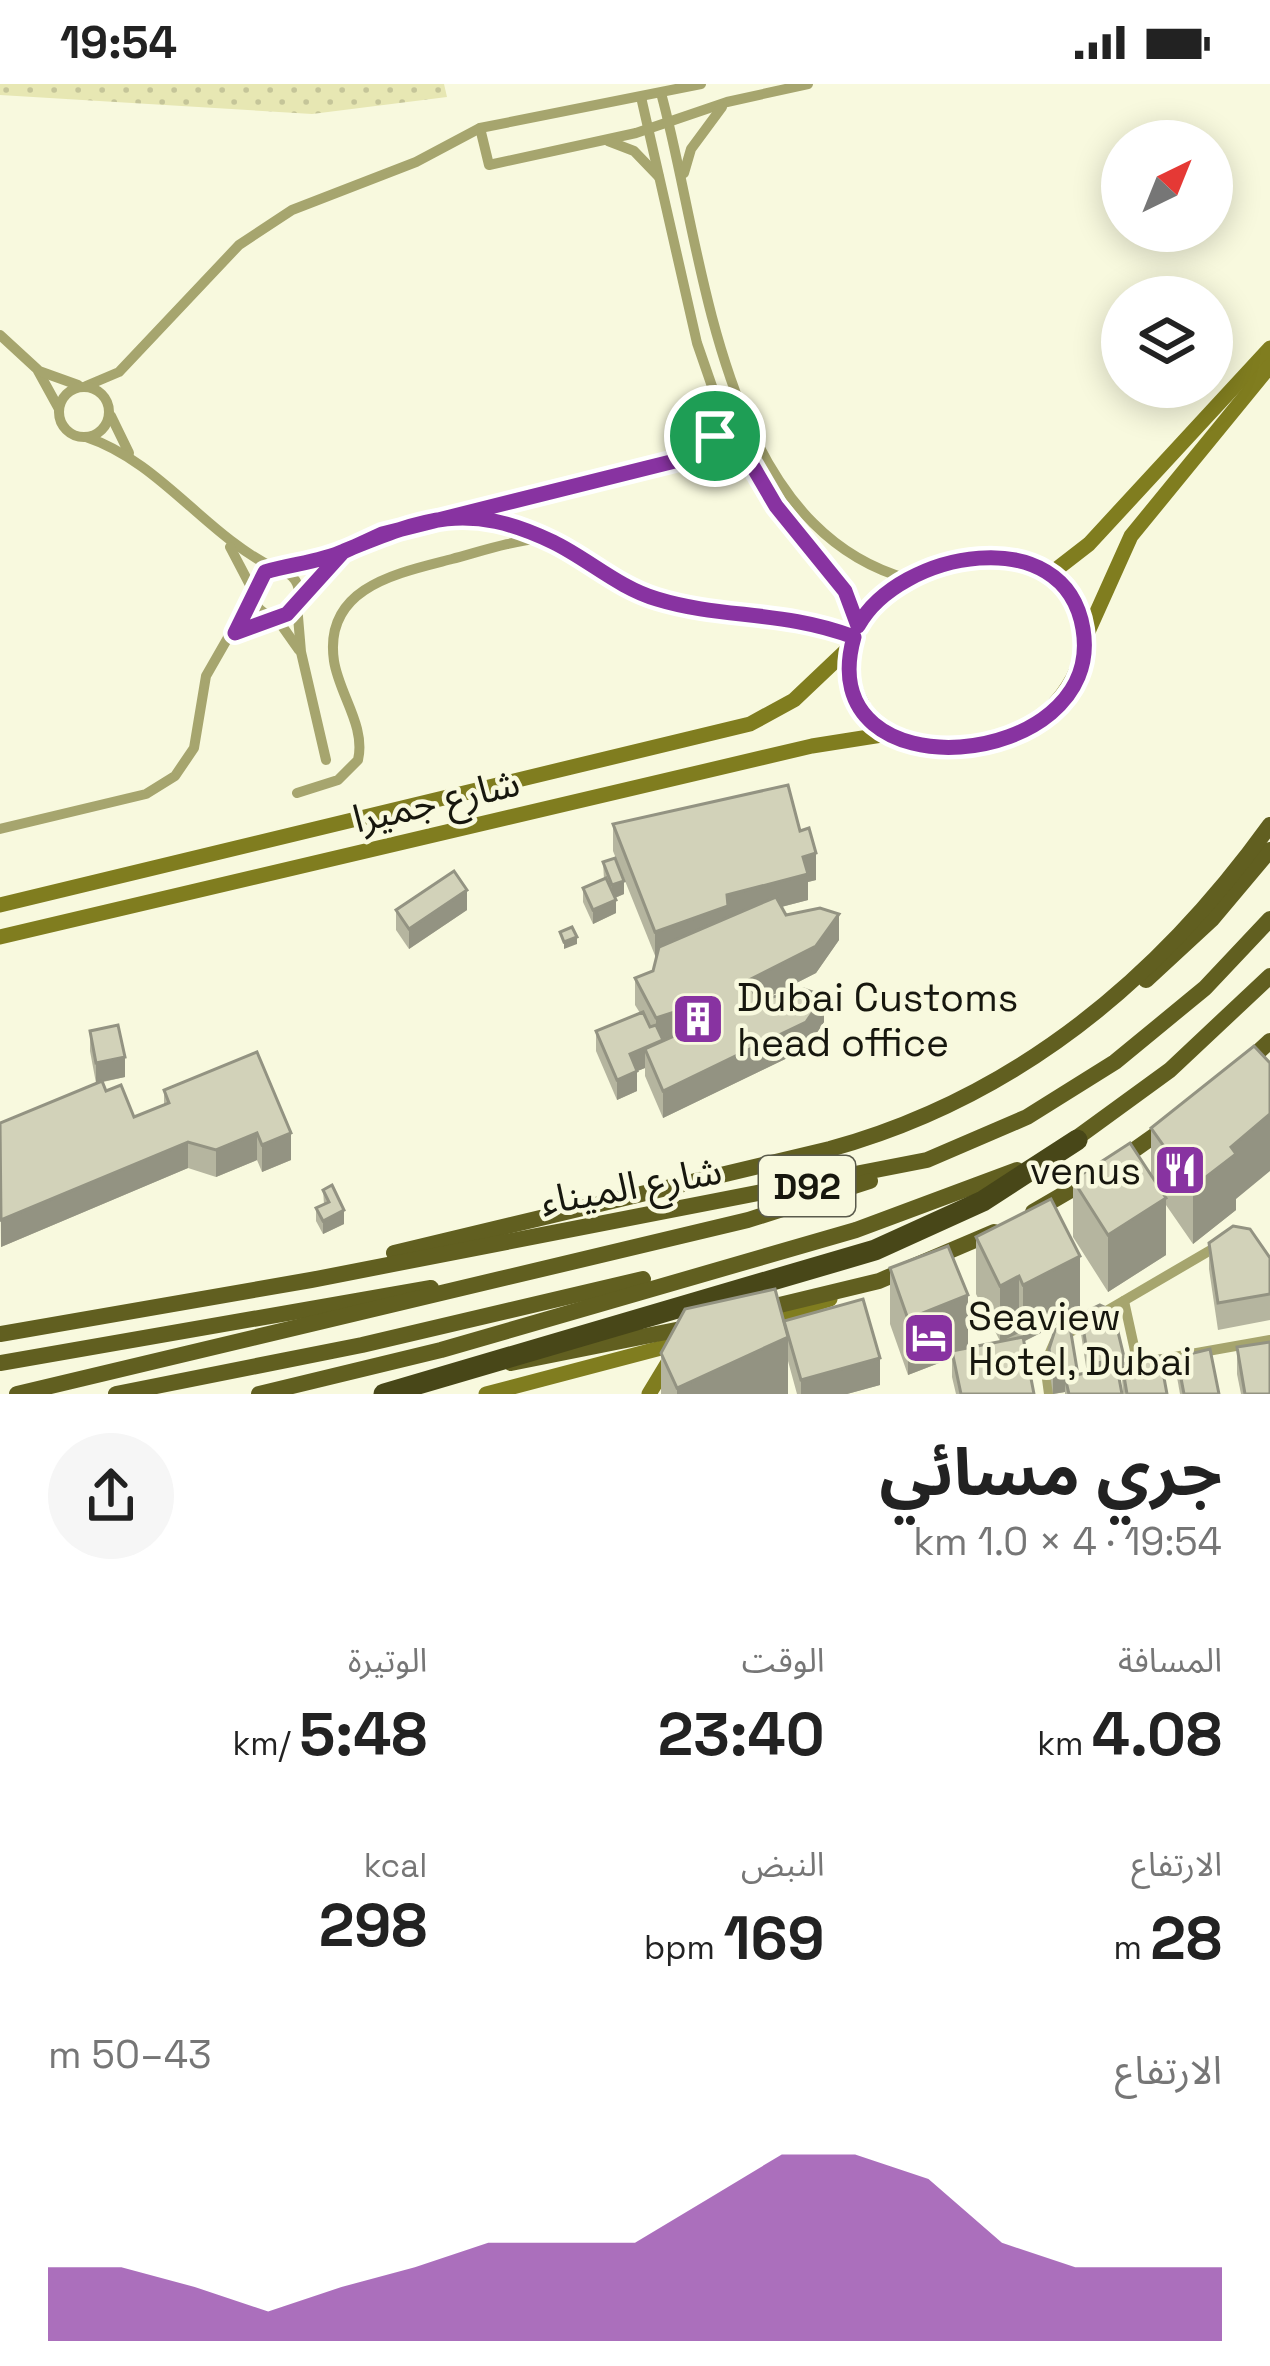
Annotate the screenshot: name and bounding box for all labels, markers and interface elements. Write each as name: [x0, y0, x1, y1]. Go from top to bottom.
text: 19:54: [60, 14, 177, 71]
north arrow: [1101, 120, 1233, 252]
map controls: [1101, 120, 1233, 408]
button: layers: [1101, 276, 1233, 408]
pin: [664, 385, 766, 487]
icon: arrive: [682, 403, 748, 469]
street label: شارع جميرا: [348, 758, 525, 847]
place label: Dubai Customs head office: [737, 973, 1018, 1067]
building icon: Dubai Customs head office: [670, 991, 726, 1047]
restaurant icon: venus: [1152, 1142, 1208, 1198]
street label: شارع الميناء: [537, 1145, 726, 1229]
place label: venus: [1030, 1146, 1141, 1195]
road number: D92: [759, 1156, 855, 1216]
place label: Seaview Hotel, Dubai: [968, 1292, 1192, 1386]
hotel icon: Seaview Hotel, Dubai: [901, 1310, 957, 1366]
text: جري مسائي: [879, 1430, 1222, 1514]
button: share: [48, 1433, 174, 1559]
text: 19:54 · 4 × 1.0 km: [913, 1517, 1222, 1566]
text: الوتيرة: [348, 1640, 427, 1682]
text: الوقت: [742, 1640, 825, 1682]
text: المسافة: [1118, 1640, 1222, 1682]
text: 5:48: [299, 1696, 427, 1773]
text: 23:40: [658, 1696, 825, 1773]
text: 4.08: [1092, 1696, 1222, 1773]
text: /km: [232, 1723, 299, 1765]
text: km: [1037, 1723, 1092, 1765]
text: النبض: [741, 1844, 825, 1886]
text: الارتفاع: [1131, 1844, 1222, 1886]
text: kcal: [364, 1845, 427, 1887]
text: 298: [319, 1887, 427, 1964]
text: 169: [723, 1900, 825, 1977]
text: 28: [1150, 1900, 1222, 1977]
text: bpm: [644, 1927, 723, 1969]
text: m: [1113, 1927, 1150, 1969]
text: 43–50 m: [48, 2030, 212, 2079]
text: الارتفاع: [1115, 2046, 1222, 2095]

